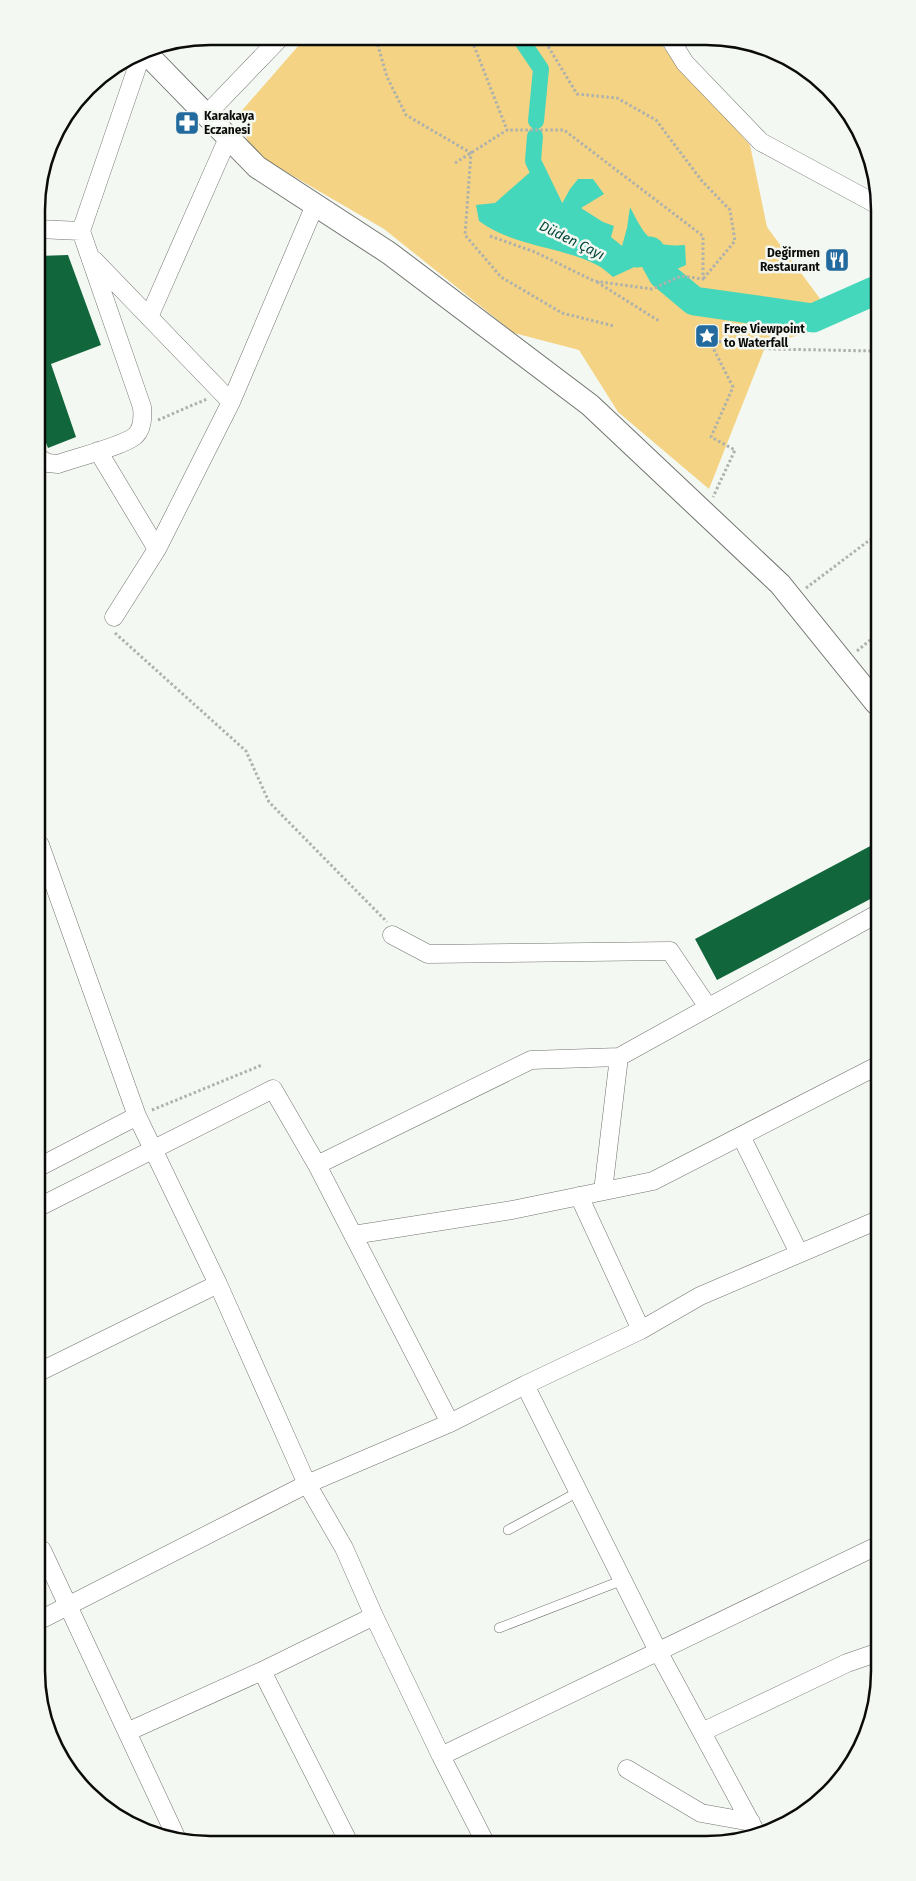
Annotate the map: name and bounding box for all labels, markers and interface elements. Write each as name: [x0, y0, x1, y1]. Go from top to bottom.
place label: Karakaya Eczanesi: [204, 109, 255, 137]
pharmacy icon: Karakaya Eczanesi: [174, 110, 200, 136]
water label: Düden Çayı: [536, 217, 607, 264]
place label: Değirmen Restaurant: [760, 246, 820, 274]
restaurant icon: Değirmen Restaurant: [824, 247, 850, 273]
place label: Free Viewpoint to Waterfall: [724, 322, 805, 350]
place icon: Free Viewpoint to Waterfall: [694, 323, 720, 349]

